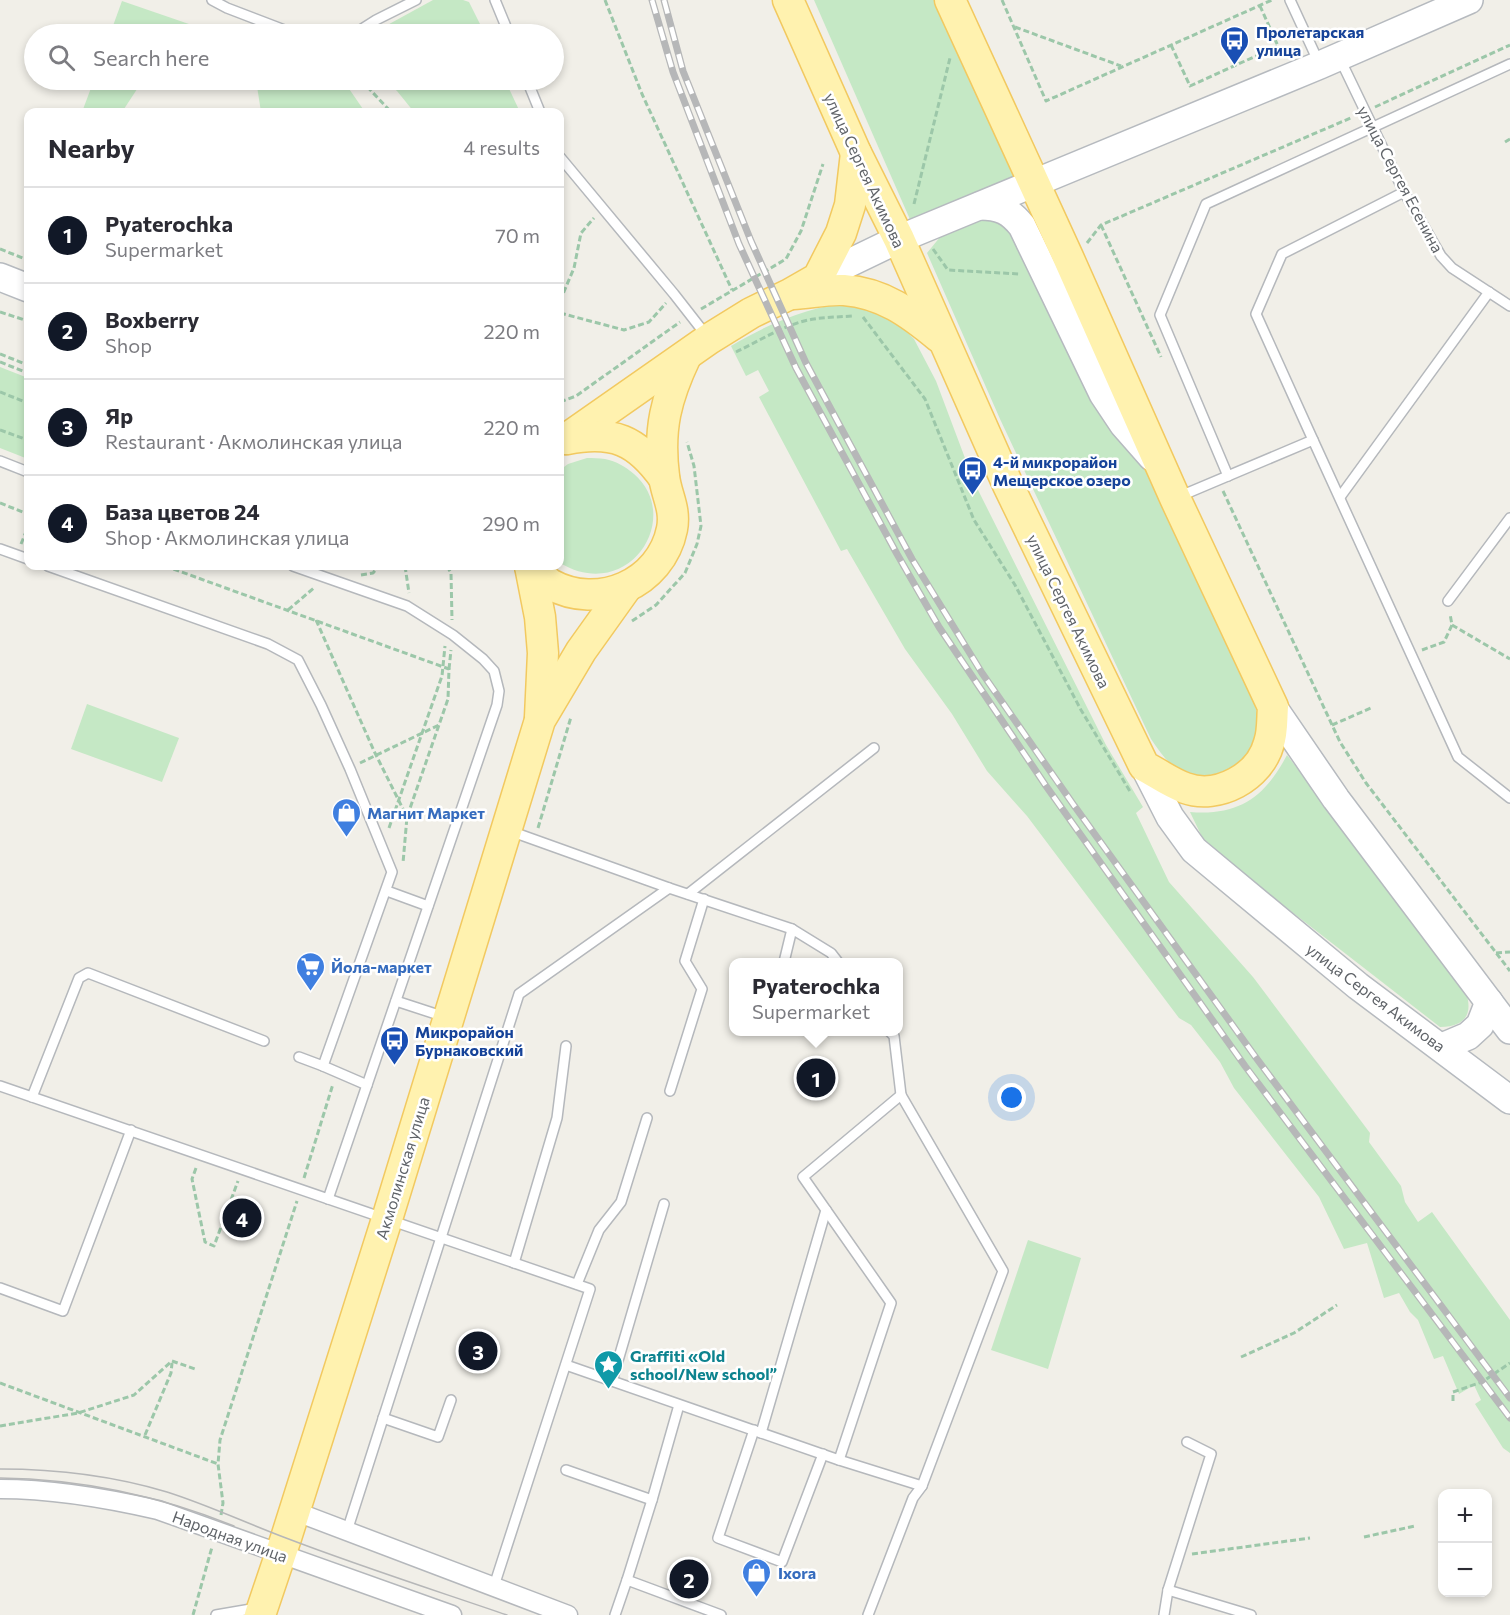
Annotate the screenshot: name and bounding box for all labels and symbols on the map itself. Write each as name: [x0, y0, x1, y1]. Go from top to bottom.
place label: Пролетарская улица: [1256, 22, 1364, 59]
bus stop icon: Пролетарская улица: [1219, 24, 1251, 66]
street label: улица Сергея Акимова: [821, 89, 909, 251]
street label: улица Сергея Есенина: [1354, 102, 1448, 256]
place label: 4-й микрорайон Мещерское озеро: [993, 452, 1131, 489]
bus stop icon: 4-й микрорайон Мещерское озеро: [956, 454, 988, 496]
street label: улица Сергея Акимова: [1023, 531, 1115, 691]
shop icon: Магнит Маркет: [330, 796, 362, 838]
place label: Магнит Маркет: [367, 803, 485, 822]
street label: улица Сергея Акимова: [1303, 939, 1449, 1055]
supermarket icon: Йола-маркет: [294, 950, 326, 992]
place label: Йола-маркет: [331, 957, 432, 976]
place label: Микрорайон Бурнаковский: [415, 1022, 523, 1059]
bus stop icon: Микрорайон Бурнаковский: [378, 1024, 410, 1066]
pin: 1: [796, 1056, 836, 1100]
your location: [997, 1083, 1026, 1112]
street label: Акмолинская улица: [371, 1094, 433, 1242]
pin: 4: [222, 1196, 262, 1240]
pin: 3: [458, 1328, 498, 1374]
place label: Graffiti «Old school/New school”: [630, 1346, 777, 1383]
place icon: Graffiti «Old school/New school”: [593, 1348, 625, 1390]
street label: Народная улица: [170, 1506, 290, 1566]
pin: 2: [670, 1556, 708, 1602]
shop icon: Ixora: [741, 1556, 773, 1598]
place label: Ixora: [778, 1563, 816, 1582]

